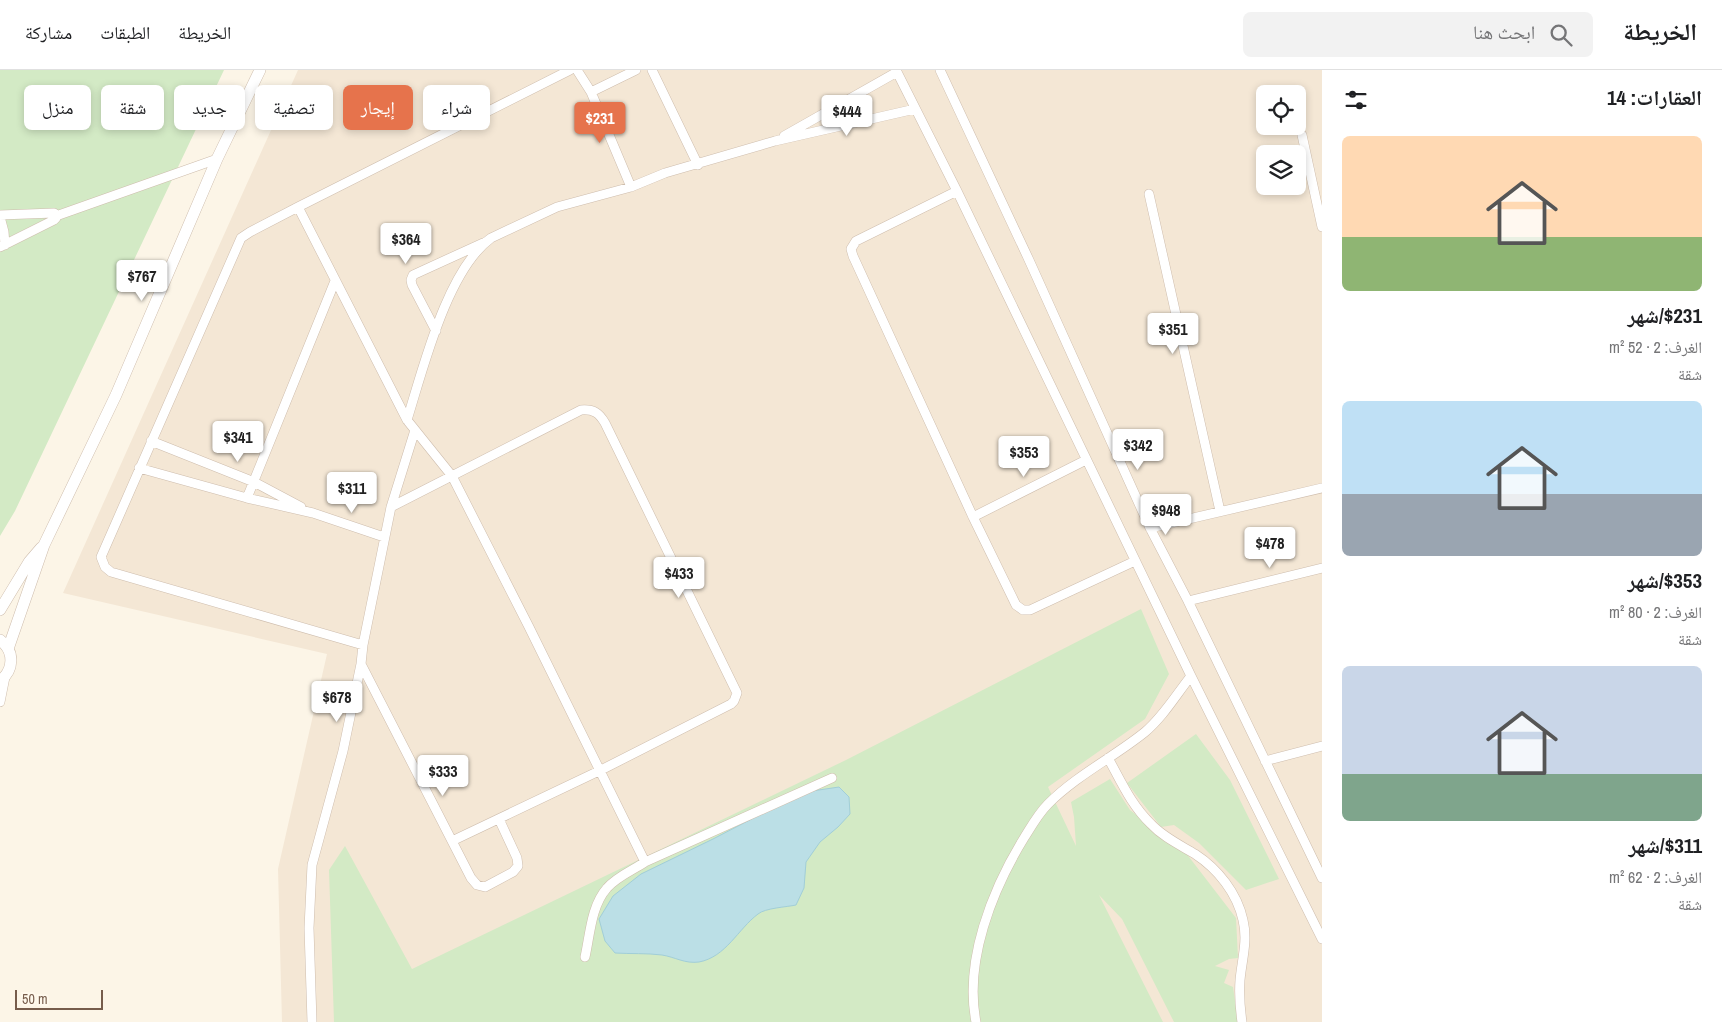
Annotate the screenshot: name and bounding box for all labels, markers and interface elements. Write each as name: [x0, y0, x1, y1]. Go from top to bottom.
search box: [1243, 12, 1593, 57]
text: الخريطة: [1623, 15, 1697, 47]
text: ابحث هنا: [1473, 19, 1535, 45]
text: مشاركة: [25, 20, 72, 45]
text: الطبقات: [100, 20, 150, 45]
text: الخريطة: [178, 20, 231, 45]
icon: search: [1547, 21, 1575, 49]
text: العقارات: 14: [1607, 83, 1702, 112]
chip: منزل: [24, 85, 91, 130]
chip: شقة: [101, 85, 164, 130]
chip: جديد: [174, 85, 245, 130]
chip: تصفية: [255, 85, 333, 130]
chip: إيجار: [343, 85, 413, 130]
chip: شراء: [423, 85, 490, 130]
map controls: [1256, 85, 1306, 195]
button: locate: [1256, 85, 1306, 135]
icon: filters: [1342, 86, 1370, 114]
pin: $444: [817, 94, 877, 137]
text: $444: [832, 100, 862, 122]
pin: $231: [570, 102, 630, 144]
text: $231: [585, 107, 615, 129]
button: layers: [1256, 145, 1306, 195]
icon: home: [1477, 168, 1567, 258]
pin: $364: [376, 222, 436, 265]
text: $364: [391, 228, 421, 250]
pin: $767: [112, 260, 172, 302]
text: $767: [127, 265, 157, 287]
text: $231/شهر: [1628, 301, 1702, 330]
pin: $351: [1143, 312, 1203, 355]
text: $351: [1158, 318, 1188, 340]
text: الغرف: 2 · 52 m²: [1609, 336, 1702, 358]
text: شقة: [1678, 363, 1702, 385]
pin: $341: [208, 420, 268, 463]
text: $341: [223, 426, 253, 448]
pin: $342: [1108, 428, 1168, 471]
icon: home: [1477, 433, 1567, 523]
text: $342: [1123, 434, 1153, 456]
pin: $353: [994, 436, 1054, 478]
text: $353: [1009, 441, 1039, 463]
pin: $311: [322, 472, 382, 514]
text: $311: [338, 477, 366, 499]
pin: $948: [1136, 494, 1196, 536]
text: $948: [1151, 499, 1181, 521]
pin: $478: [1240, 526, 1300, 569]
text: $478: [1255, 532, 1285, 554]
pin: $433: [649, 556, 709, 599]
text: $433: [664, 562, 694, 584]
text: $353/شهر: [1628, 566, 1702, 595]
text: الغرف: 2 · 80 m²: [1609, 601, 1702, 623]
text: شقة: [1678, 628, 1702, 650]
pin: $678: [307, 680, 367, 723]
text: $678: [322, 686, 352, 708]
icon: home: [1477, 698, 1567, 788]
pin: $333: [413, 754, 473, 797]
text: $333: [428, 760, 458, 782]
text: $311/شهر: [1629, 831, 1702, 860]
text: الغرف: 2 · 62 m²: [1609, 866, 1702, 888]
text: شقة: [1678, 893, 1702, 915]
scale bar: [15, 987, 102, 1010]
text: 50 m: [22, 990, 48, 1008]

